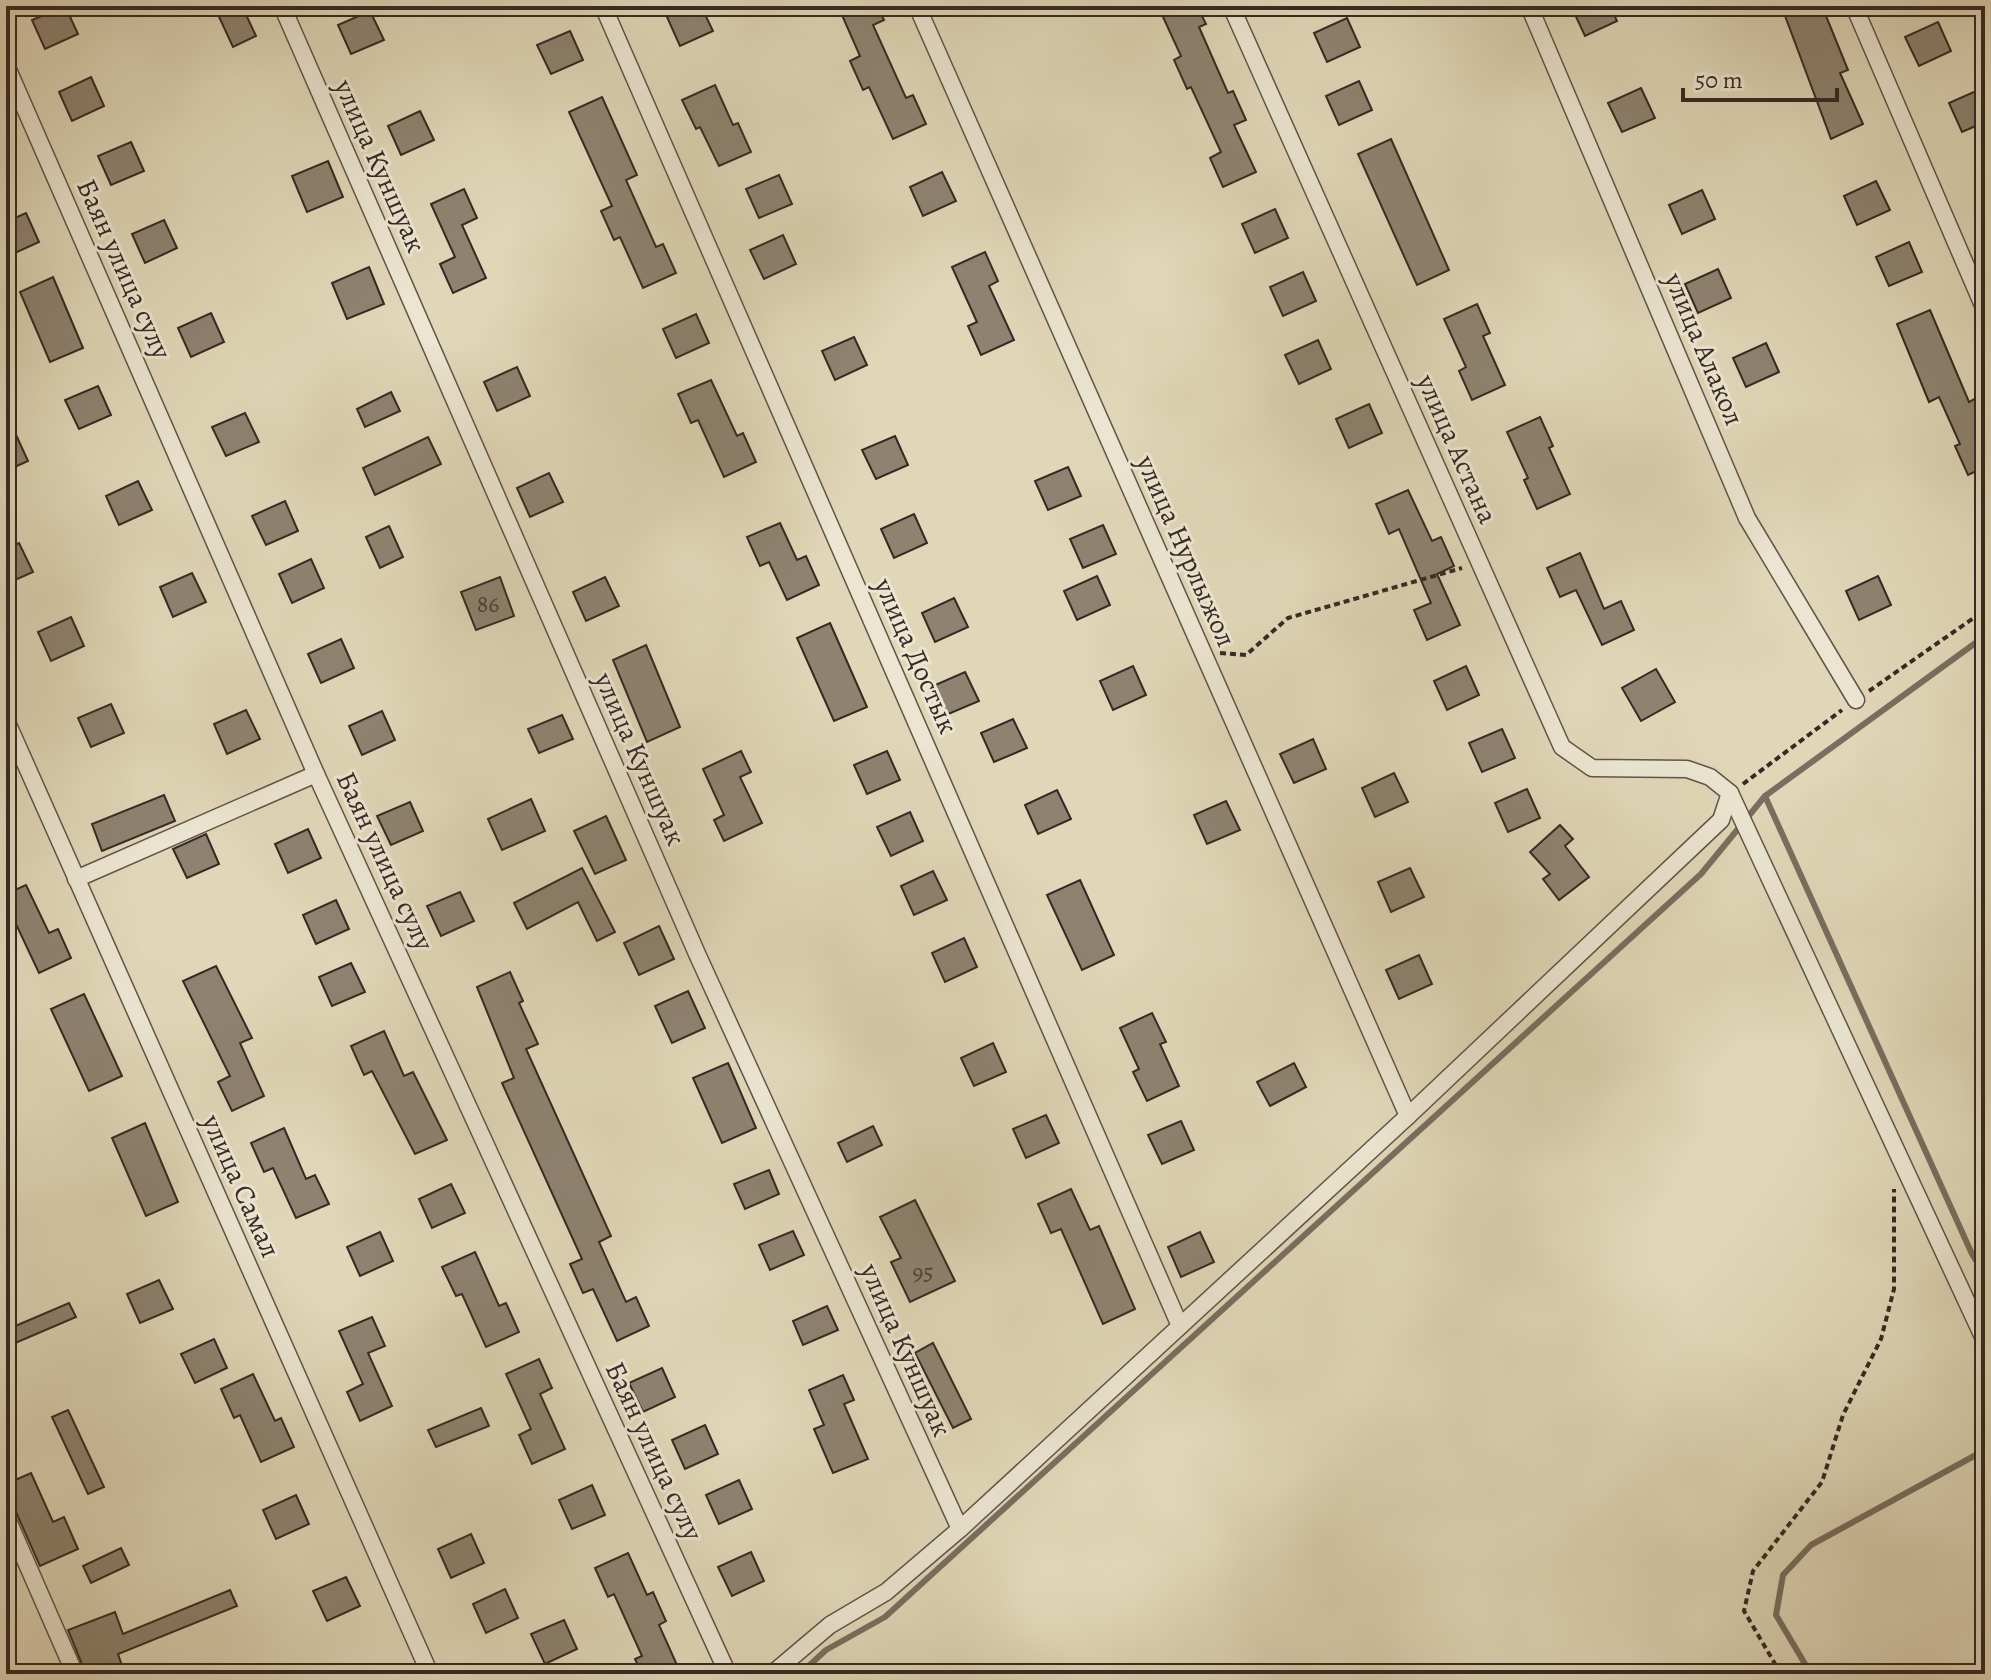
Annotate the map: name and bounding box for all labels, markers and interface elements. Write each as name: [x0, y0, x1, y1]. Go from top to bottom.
scale bar: [1683, 52, 1837, 102]
text: 50 m: [1695, 64, 1743, 96]
street label: улица Куншуак: [324, 73, 435, 259]
street label: Баян улица сулу: [67, 173, 181, 365]
street label: улица Алакол: [1654, 266, 1753, 431]
street label: улица Астана: [1407, 367, 1507, 530]
street label: улица Нурлыжол: [1126, 448, 1245, 653]
street label: улица Достык: [864, 571, 967, 740]
house number: 86: [477, 588, 499, 620]
street label: улица Куншуак: [584, 666, 695, 852]
street label: Баян улица сулу: [327, 765, 443, 957]
street label: улица Самал: [192, 1107, 289, 1264]
house number: 95: [912, 1256, 934, 1288]
street label: улица Куншуак: [850, 1257, 961, 1443]
street label: Баян улица сулу: [596, 1355, 712, 1547]

